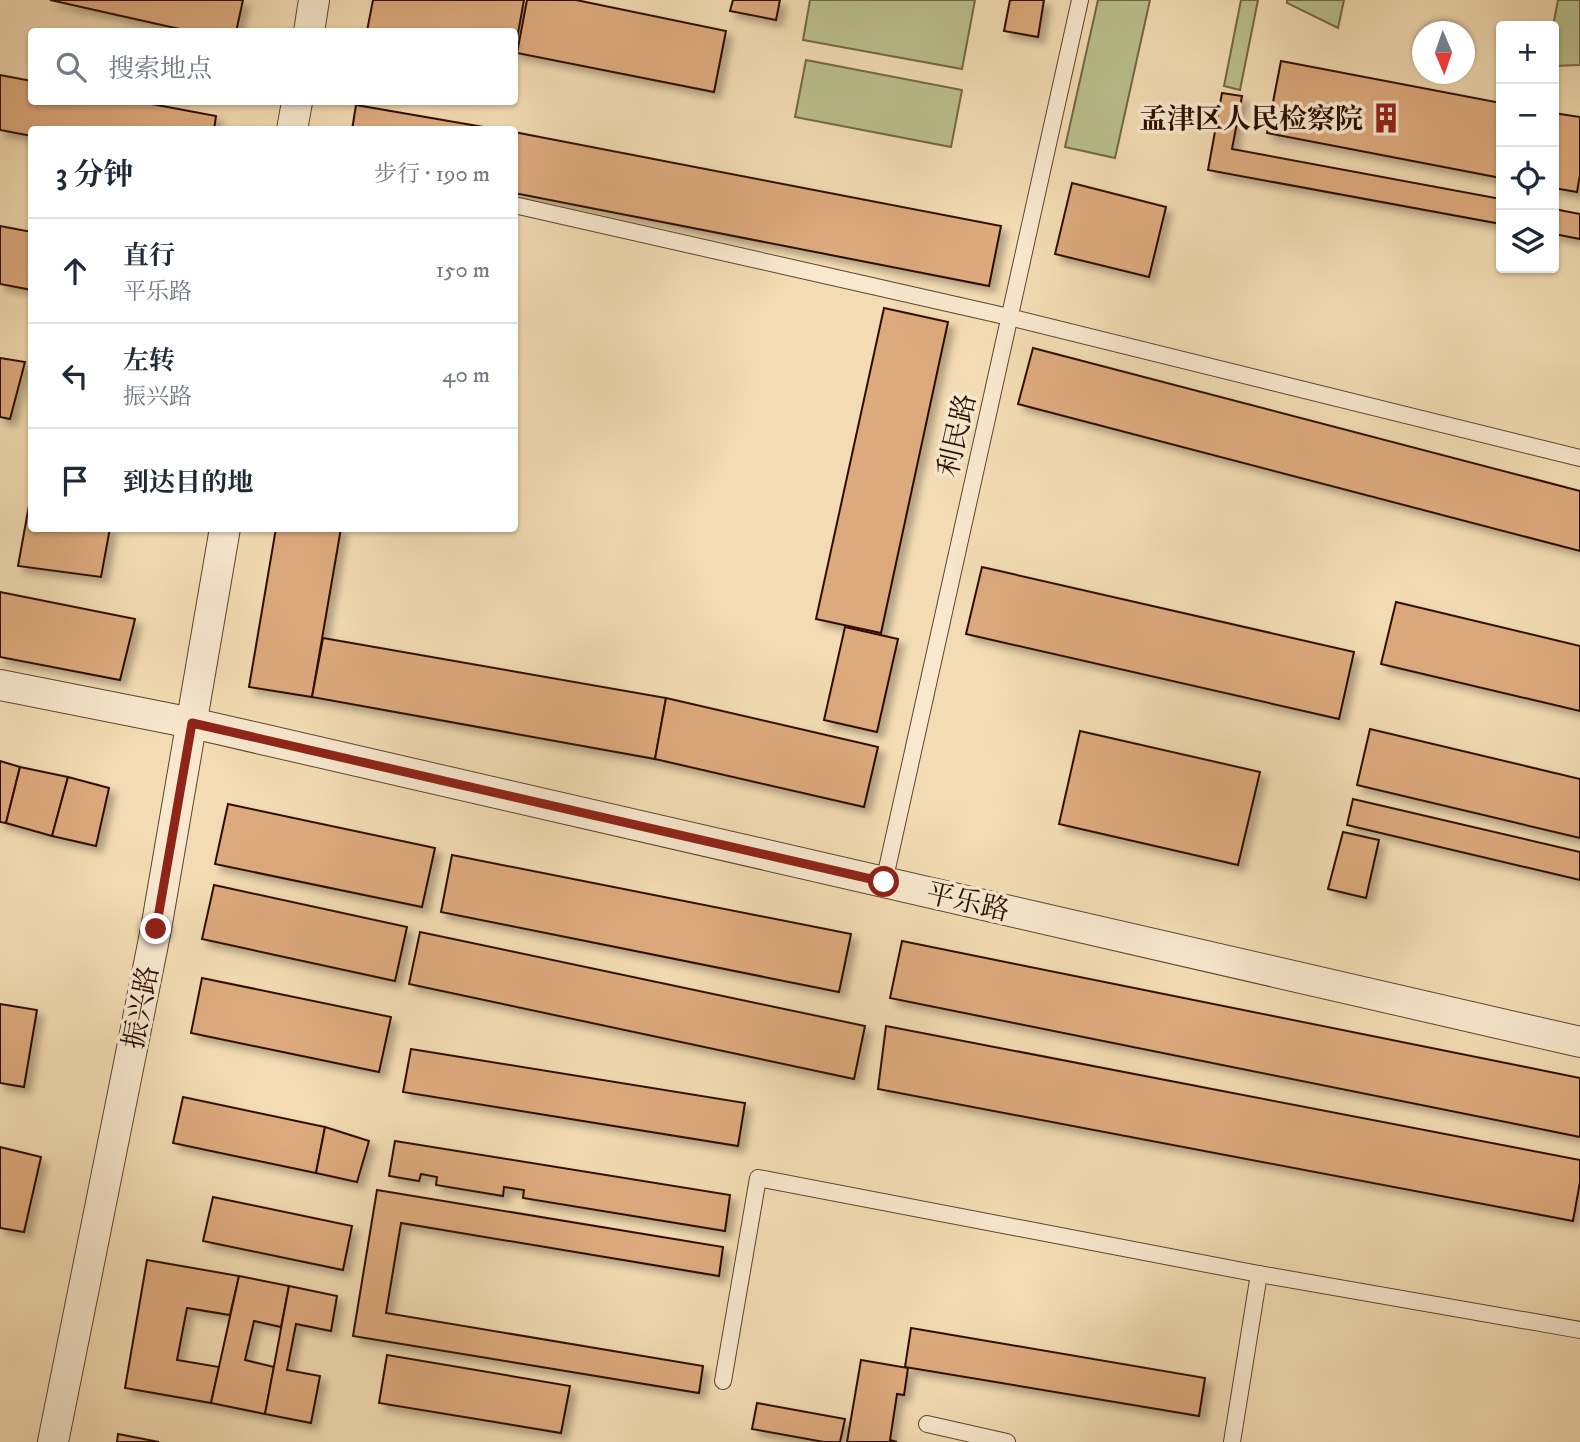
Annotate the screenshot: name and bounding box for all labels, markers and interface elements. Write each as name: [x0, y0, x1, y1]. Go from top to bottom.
north arrow: [1412, 21, 1475, 84]
map controls: [1496, 21, 1559, 273]
button: +: [1496, 21, 1559, 84]
search box: [28, 28, 518, 105]
icon: search: [52, 48, 90, 86]
text: 搜索地点: [108, 53, 212, 86]
button: −: [1496, 84, 1559, 147]
building icon: 孟津区人民检察院: [1369, 101, 1403, 135]
place label: 孟津区人民检察院: [1139, 102, 1363, 137]
button: locate: [1496, 147, 1559, 210]
text: 3 分钟: [56, 157, 134, 194]
text: 步行 · 190 m: [374, 160, 490, 189]
button: layers: [1496, 210, 1559, 273]
text: 直行: [123, 240, 175, 273]
icon: ahead: [56, 252, 94, 290]
text: 150 m: [436, 256, 490, 285]
text: 平乐路: [123, 278, 192, 307]
text: 左转: [123, 345, 175, 378]
icon: left: [56, 357, 94, 395]
text: 40 m: [442, 361, 490, 390]
text: 振兴路: [123, 383, 192, 412]
street label: 利民路: [931, 390, 984, 480]
icon: arrive: [56, 462, 94, 500]
text: 到达目的地: [123, 467, 253, 500]
route start: [868, 866, 899, 897]
street label: 平乐路: [923, 876, 1013, 929]
route end: [140, 913, 171, 944]
street label: 振兴路: [116, 963, 167, 1052]

